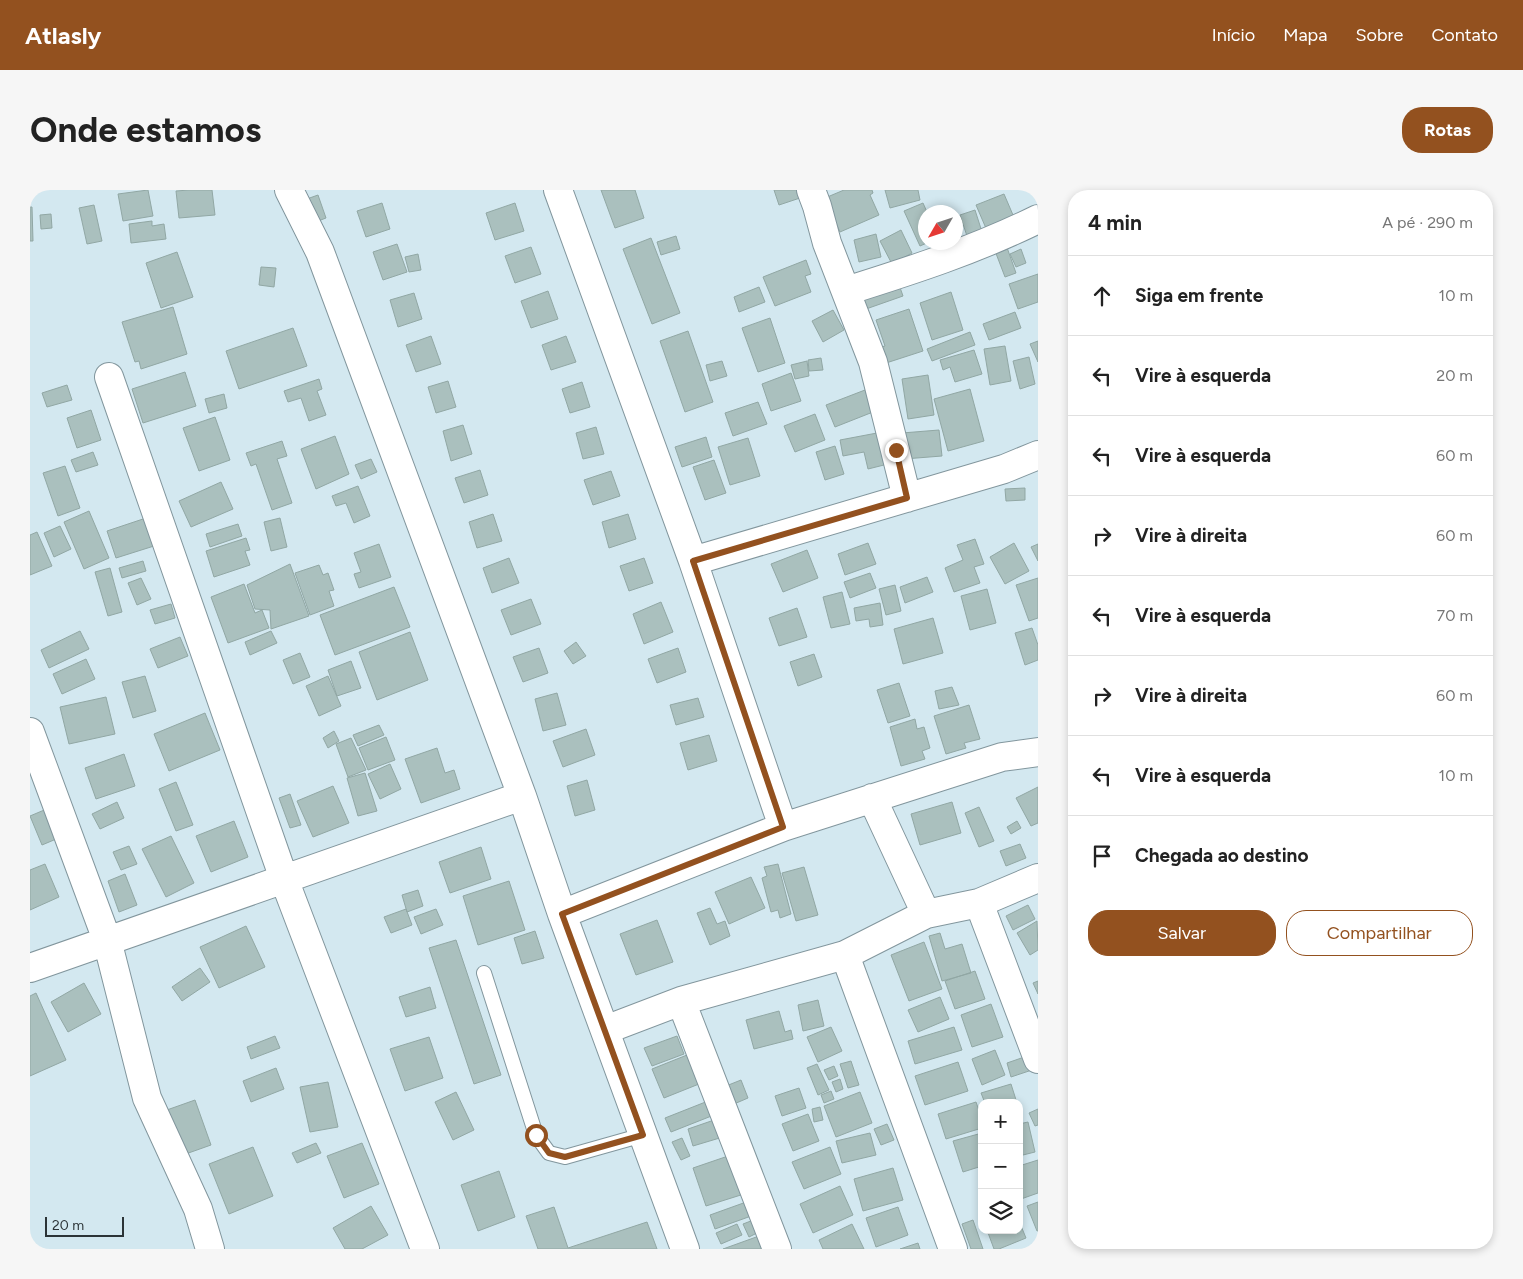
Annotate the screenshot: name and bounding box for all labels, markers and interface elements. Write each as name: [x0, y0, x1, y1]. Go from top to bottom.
text: Atlasly: [25, 21, 101, 50]
text: Início: [1212, 24, 1255, 46]
text: Mapa: [1283, 24, 1327, 46]
text: Sobre: [1355, 24, 1403, 46]
text: Contato: [1431, 24, 1498, 46]
button: Rotas: [1402, 107, 1493, 153]
text: Onde estamos: [30, 109, 261, 151]
north arrow: [918, 205, 963, 250]
text: 4 min: [1088, 210, 1142, 235]
text: A pé · 290 m: [1382, 213, 1473, 232]
icon: ahead: [1088, 282, 1116, 310]
text: Siga em frente: [1135, 284, 1263, 307]
text: 10 m: [1439, 286, 1473, 305]
icon: left: [1088, 362, 1116, 390]
text: Vire à esquerda: [1135, 364, 1271, 387]
text: 20 m: [1436, 366, 1473, 385]
route end: [885, 439, 908, 462]
icon: left: [1088, 442, 1116, 470]
text: Vire à esquerda: [1135, 444, 1271, 467]
text: 60 m: [1436, 446, 1473, 465]
icon: right: [1088, 522, 1116, 550]
text: Vire à direita: [1135, 524, 1247, 547]
text: 60 m: [1436, 526, 1473, 545]
icon: left: [1088, 602, 1116, 630]
text: Vire à esquerda: [1135, 604, 1271, 627]
text: 70 m: [1437, 606, 1473, 625]
icon: right: [1088, 682, 1116, 710]
text: Vire à direita: [1135, 684, 1247, 707]
text: 60 m: [1436, 686, 1473, 705]
icon: left: [1088, 762, 1116, 790]
text: Vire à esquerda: [1135, 764, 1271, 787]
text: 10 m: [1439, 766, 1473, 785]
icon: arrive: [1088, 842, 1116, 870]
text: Chegada ao destino: [1135, 844, 1308, 867]
button: Salvar: [1088, 910, 1276, 956]
button: Compartilhar: [1286, 910, 1473, 956]
map controls: [978, 1099, 1023, 1234]
button: +: [978, 1099, 1023, 1144]
route start: [525, 1124, 548, 1147]
button: −: [978, 1144, 1023, 1189]
button: layers: [978, 1189, 1023, 1234]
scale bar: [45, 1214, 124, 1237]
text: 20 m: [52, 1217, 84, 1234]

